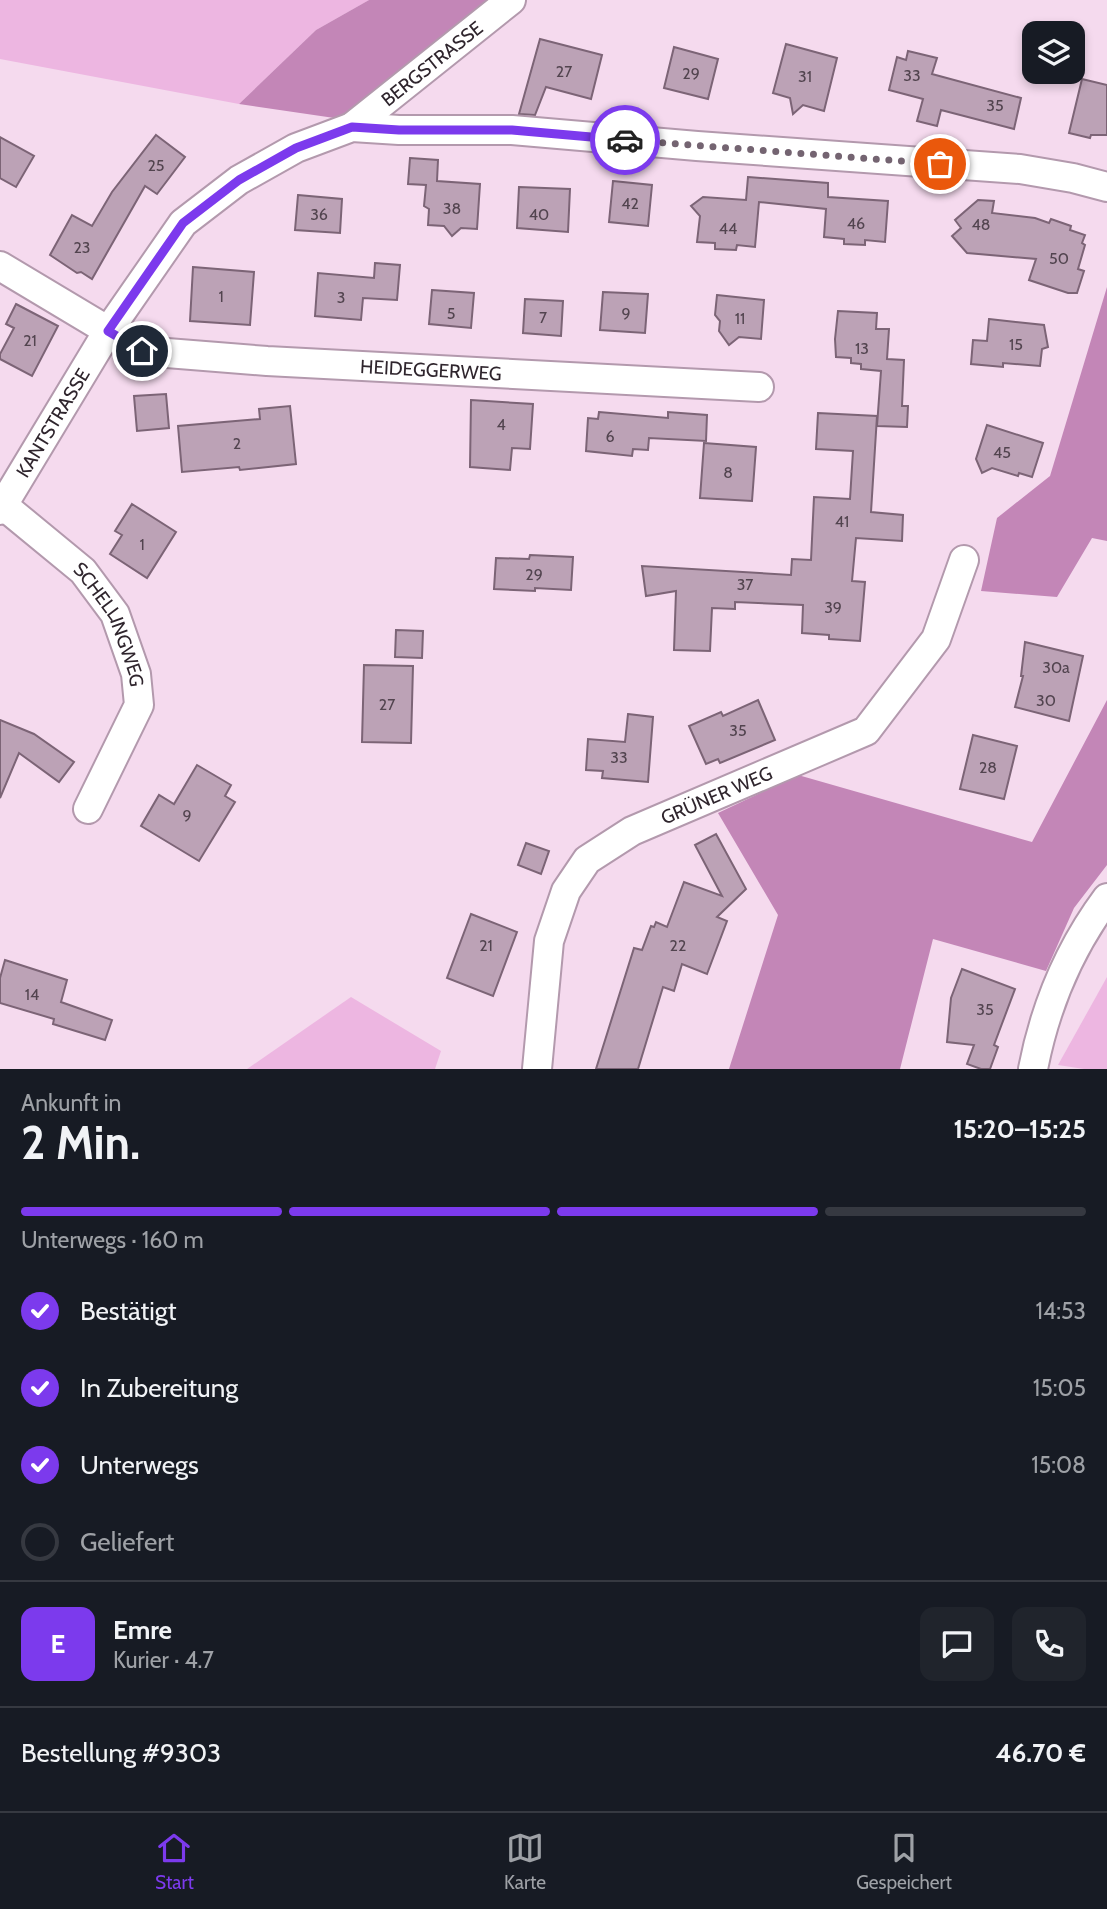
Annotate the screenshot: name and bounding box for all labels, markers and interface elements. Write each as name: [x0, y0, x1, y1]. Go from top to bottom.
street label: BERGSTRASSE: [377, 16, 487, 111]
map controls: [1022, 21, 1085, 84]
button: layers: [1022, 21, 1085, 84]
house number: 27: [556, 62, 572, 81]
house number: 29: [682, 64, 700, 83]
house number: 33: [903, 66, 921, 85]
house number: 31: [798, 67, 812, 86]
house number: 35: [986, 96, 1004, 115]
courier: [590, 105, 660, 175]
icon: car: [606, 121, 644, 159]
pin: [910, 134, 970, 194]
icon: bag: [921, 145, 959, 183]
house number: 25: [147, 156, 165, 175]
house number: 42: [621, 194, 639, 213]
house number: 38: [443, 199, 461, 218]
house number: 36: [310, 205, 328, 224]
house number: 40: [529, 205, 549, 224]
house number: 46: [847, 214, 865, 233]
house number: 48: [972, 215, 990, 234]
house number: 44: [719, 219, 737, 238]
house number: 23: [73, 238, 91, 257]
house number: 50: [1049, 249, 1069, 268]
house number: 1: [218, 287, 224, 306]
house number: 3: [337, 288, 345, 307]
house number: 5: [447, 304, 455, 323]
house number: 9: [621, 304, 631, 323]
house number: 7: [539, 308, 547, 327]
house number: 11: [735, 309, 745, 328]
pin: [112, 321, 172, 381]
house number: 21: [23, 331, 37, 350]
icon: home: [123, 332, 161, 370]
house number: 15: [1009, 335, 1023, 354]
house number: 13: [855, 339, 869, 358]
street label: HEIDEGGERWEG: [360, 355, 502, 385]
street label: KANTSTRASSE: [11, 364, 95, 482]
house number: 4: [496, 415, 506, 434]
house number: 6: [605, 427, 615, 446]
house number: 2: [233, 434, 241, 453]
house number: 45: [993, 443, 1011, 462]
house number: 8: [723, 463, 733, 482]
house number: 41: [835, 512, 849, 531]
house number: 1: [139, 535, 145, 554]
street label: SCHELLINGWEG: [69, 557, 148, 688]
house number: 29: [525, 565, 543, 584]
house number: 37: [737, 575, 753, 594]
house number: 39: [824, 598, 842, 617]
house number: 30a: [1042, 658, 1070, 677]
house number: 30: [1036, 691, 1056, 710]
house number: 27: [379, 695, 395, 714]
house number: 35: [729, 721, 747, 740]
house number: 33: [610, 748, 628, 767]
house number: 28: [979, 758, 997, 777]
street label: GRÜNER WEG: [657, 762, 776, 829]
house number: 9: [182, 806, 192, 825]
house number: 21: [479, 936, 493, 955]
house number: 22: [670, 936, 686, 955]
house number: 14: [25, 985, 39, 1004]
house number: 35: [976, 1000, 994, 1019]
text: Ankunft in: [21, 1089, 121, 1117]
text: 15:20–15:25: [953, 1113, 1086, 1145]
text: 2 Min.: [21, 1115, 140, 1171]
text: Unterwegs · 160 m: [21, 1226, 204, 1254]
icon: check: [21, 1292, 59, 1330]
text: Bestätigt: [80, 1295, 177, 1327]
text: 14:53: [1036, 1297, 1086, 1325]
icon: check: [21, 1369, 59, 1407]
text: In Zubereitung: [80, 1372, 238, 1404]
text: 15:05: [1033, 1374, 1086, 1402]
icon: check: [21, 1446, 59, 1484]
text: Unterwegs: [80, 1449, 199, 1481]
text: 15:08: [1031, 1451, 1086, 1479]
text: Geliefert: [80, 1526, 174, 1558]
button: chat: [920, 1607, 994, 1681]
button: phone: [1012, 1607, 1086, 1681]
text: Emre: [113, 1614, 172, 1646]
text: E: [51, 1628, 65, 1660]
text: Kurier · 4.7: [113, 1646, 214, 1674]
text: Bestellung #9303: [21, 1737, 221, 1769]
text: 46.70 €: [996, 1737, 1086, 1769]
tab: Start: [155, 1829, 194, 1894]
tab: Karte: [504, 1829, 546, 1894]
tab: Gespeichert: [856, 1829, 952, 1894]

